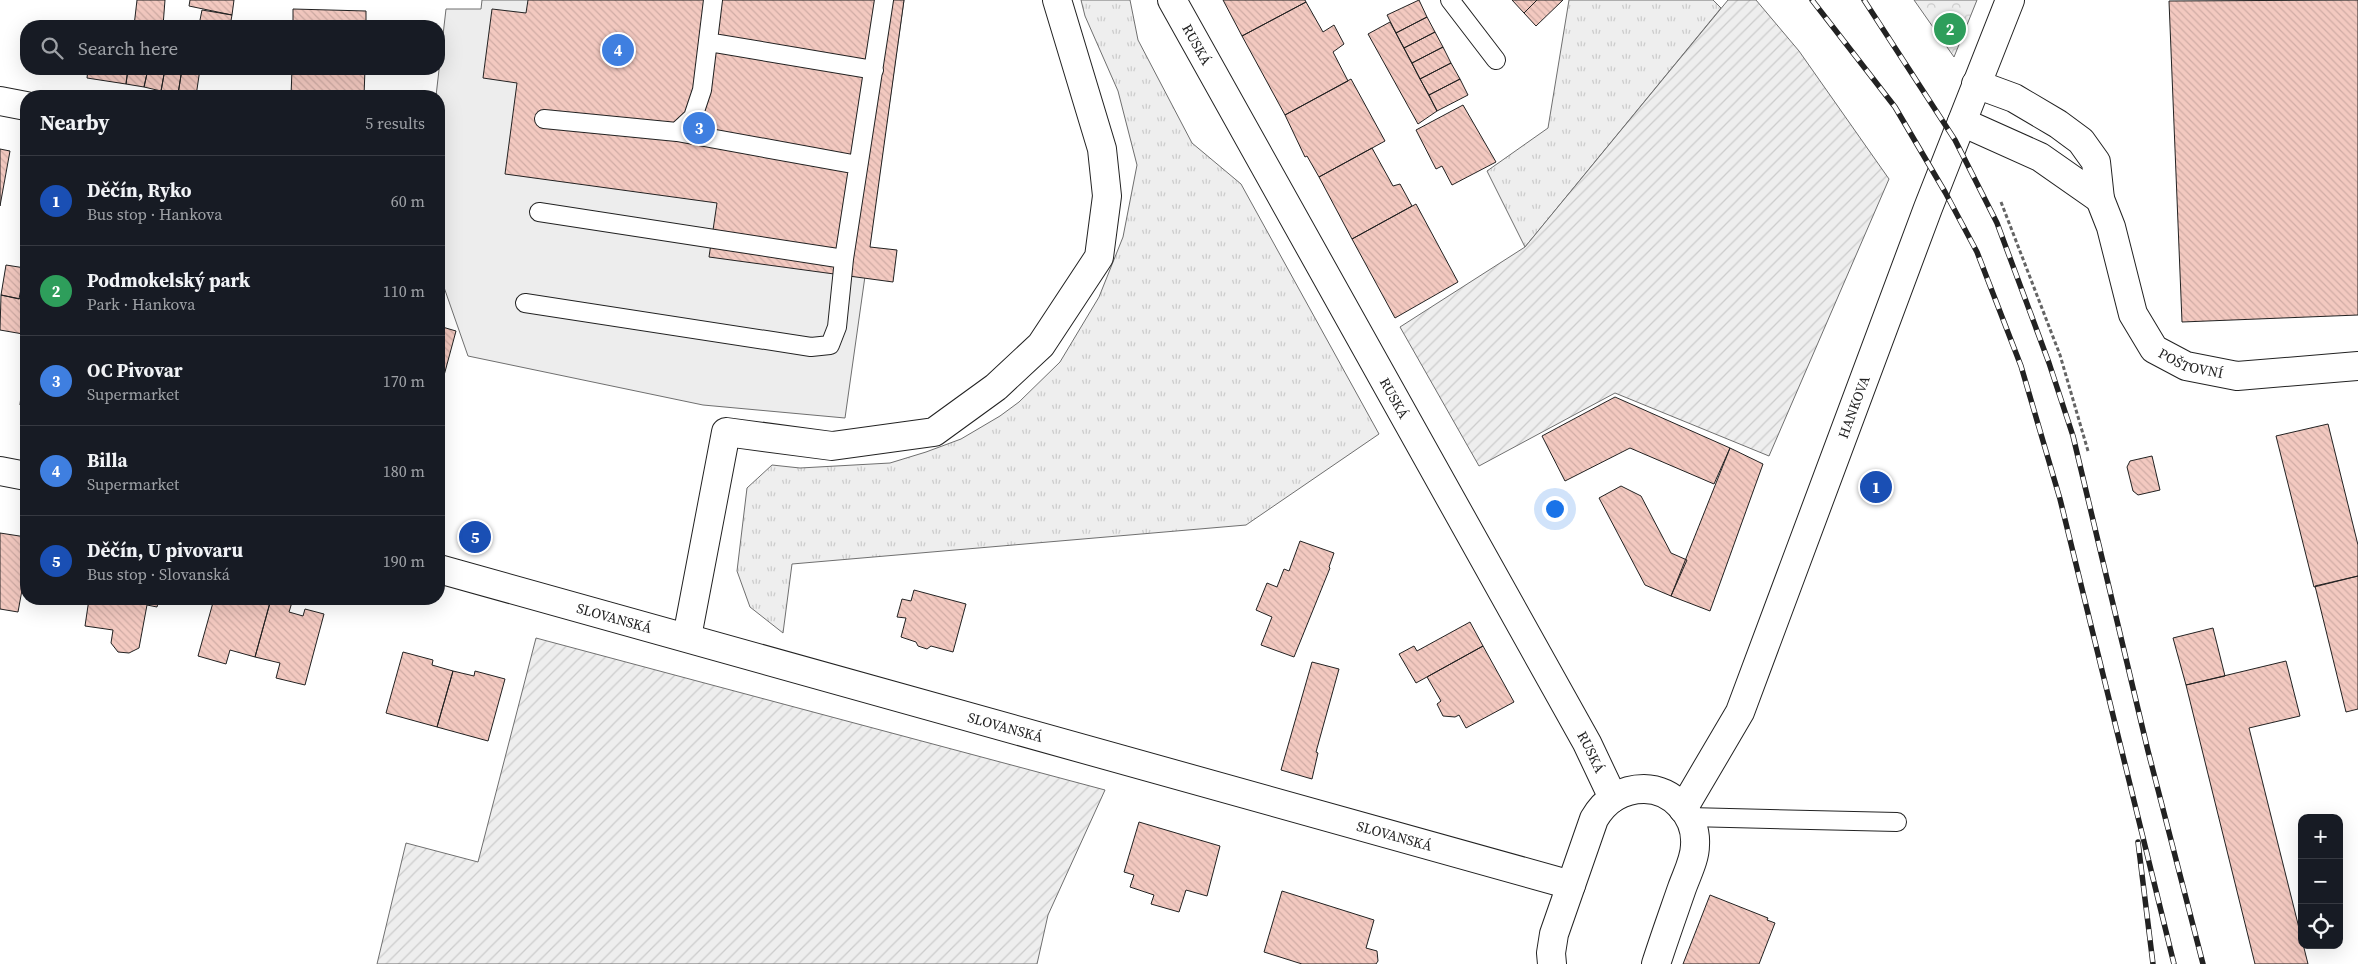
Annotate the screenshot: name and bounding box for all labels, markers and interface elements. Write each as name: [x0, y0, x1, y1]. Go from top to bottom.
pin: 2: [1934, 10, 1966, 48]
search box: [20, 20, 445, 75]
street label: RUSKÁ: [1177, 20, 1217, 69]
pin: 4: [602, 31, 634, 69]
icon: search: [38, 34, 66, 62]
text: Search here: [78, 35, 178, 61]
text: Nearby: [40, 108, 110, 137]
pin: 3: [683, 109, 715, 147]
text: 5 results: [365, 112, 425, 134]
text: Děčín, Ryko: [87, 177, 191, 203]
text: 1: [52, 190, 60, 212]
text: 60 m: [391, 190, 425, 212]
text: Bus stop · Hankova: [87, 203, 222, 225]
text: Podmokelský park: [87, 267, 250, 293]
text: 2: [52, 280, 60, 302]
text: 110 m: [383, 280, 425, 302]
text: Park · Hankova: [87, 293, 195, 315]
street label: POŠTOVNÍ: [2155, 343, 2225, 383]
text: OC Pivovar: [87, 357, 183, 383]
text: 3: [52, 370, 60, 392]
text: 170 m: [383, 370, 425, 392]
street label: HANKOVA: [1833, 372, 1875, 441]
street label: RUSKÁ: [1375, 374, 1414, 423]
text: Supermarket: [87, 383, 179, 405]
text: Billa: [87, 447, 128, 473]
text: 4: [52, 460, 60, 482]
text: 180 m: [383, 460, 425, 482]
pin: 1: [1860, 468, 1892, 506]
text: Supermarket: [87, 473, 179, 495]
your location: [1542, 496, 1568, 522]
pin: 5: [459, 518, 491, 556]
text: Děčín, U pivovaru: [87, 537, 243, 563]
text: 5: [52, 550, 60, 572]
text: 190 m: [383, 550, 425, 572]
text: Bus stop · Slovanská: [87, 563, 230, 585]
street label: SLOVANSKÁ: [574, 598, 655, 638]
street label: SLOVANSKÁ: [965, 707, 1046, 747]
street label: RUSKÁ: [1572, 727, 1610, 777]
map controls: [2298, 814, 2343, 949]
button: +: [2298, 814, 2343, 859]
street label: SLOVANSKÁ: [1355, 816, 1435, 856]
button: −: [2298, 859, 2343, 904]
button: locate: [2298, 904, 2343, 949]

